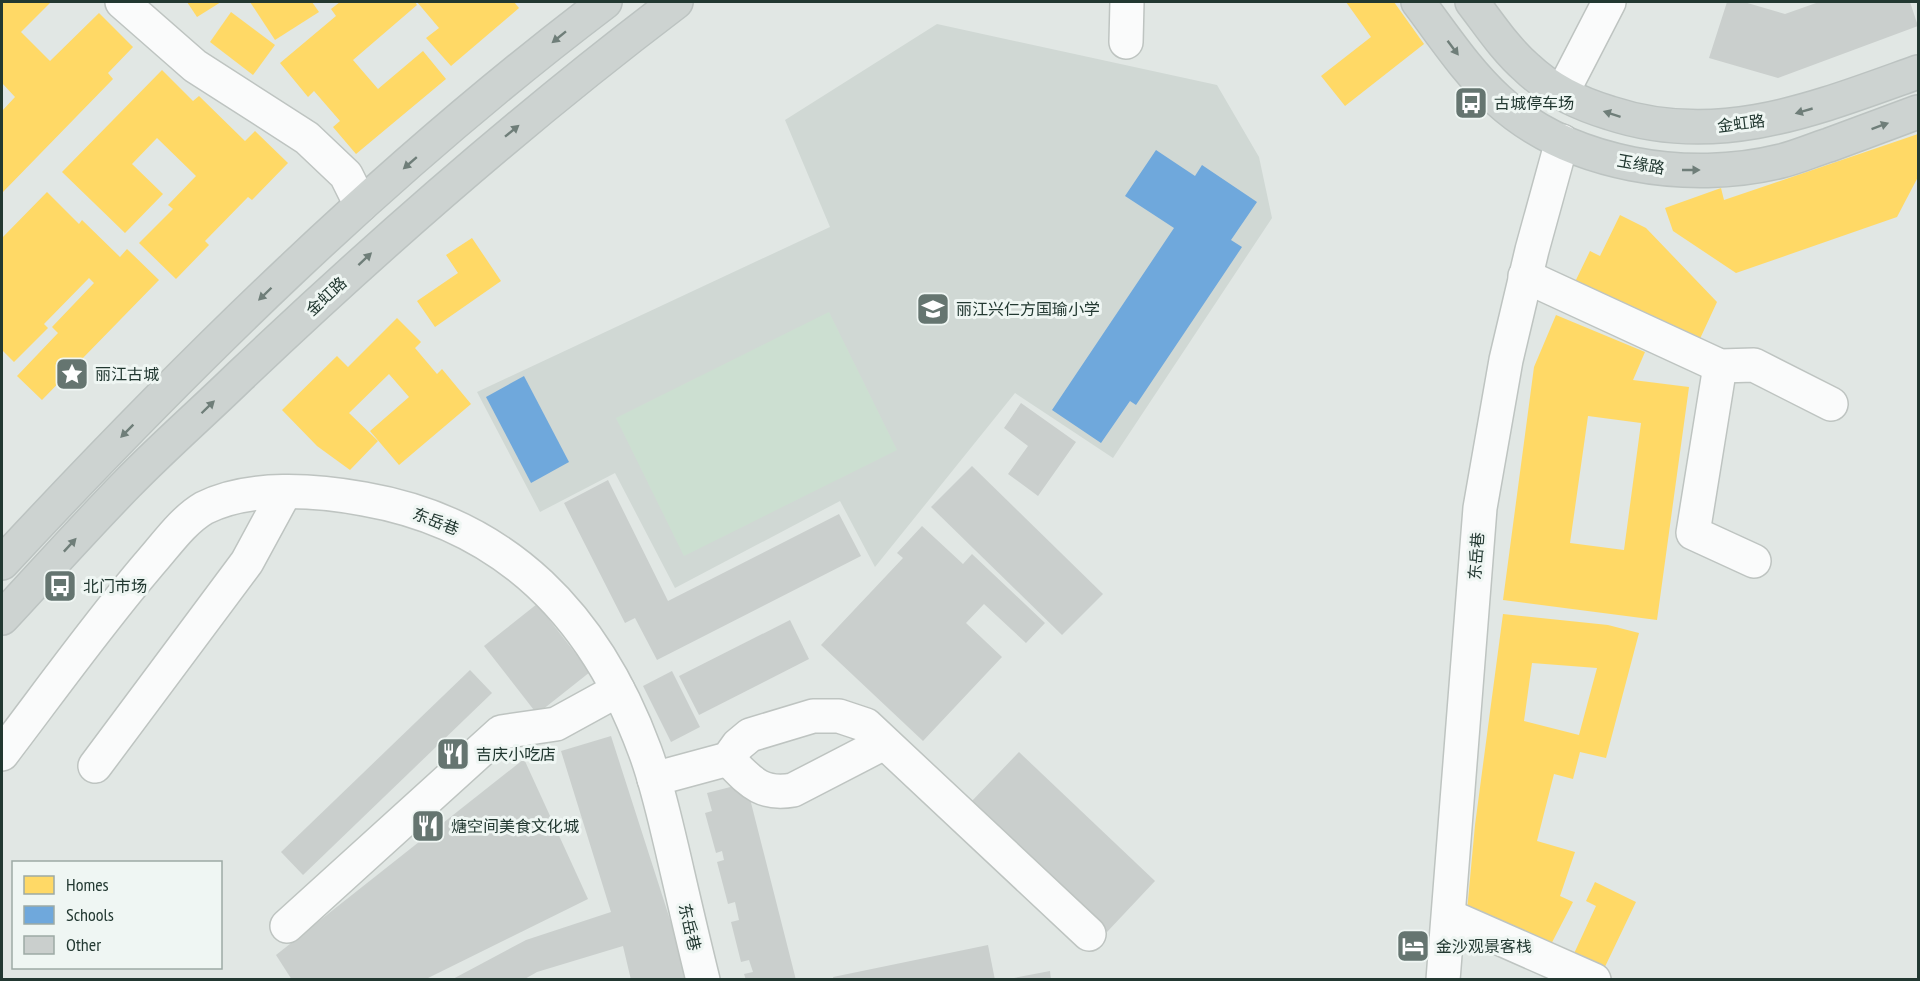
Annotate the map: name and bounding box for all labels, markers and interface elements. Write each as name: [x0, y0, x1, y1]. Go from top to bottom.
one-way arrow: [551, 31, 567, 44]
one-way arrow: [1447, 40, 1460, 56]
bus stop icon: 古城停车场: [1453, 85, 1489, 121]
place label: 古城停车场: [1494, 93, 1574, 113]
one-way arrow: [1794, 107, 1812, 116]
one-way arrow: [1603, 109, 1621, 118]
street label: 金虹路: [1716, 110, 1766, 136]
one-way arrow: [1871, 121, 1889, 131]
one-way arrow: [504, 125, 519, 138]
street label: 玉缘路: [1616, 150, 1666, 178]
one-way arrow: [402, 156, 418, 169]
one-way arrow: [1682, 165, 1701, 175]
one-way arrow: [358, 253, 372, 267]
street label: 金虹路: [302, 272, 350, 320]
one-way arrow: [259, 286, 273, 300]
school or university icon: 丽江兴仁方国瑜小学: [915, 291, 951, 327]
place label: 丽江兴仁方国瑜小学: [956, 299, 1100, 319]
place icon: 丽江古城: [54, 356, 90, 392]
place label: 丽江古城: [95, 364, 159, 384]
one-way arrow: [200, 400, 215, 414]
one-way arrow: [120, 423, 134, 437]
street label: 东岳巷: [410, 503, 462, 539]
street label: 东岳巷: [1464, 531, 1488, 581]
one-way arrow: [63, 538, 76, 553]
bus stop icon: 北门市场: [42, 568, 78, 604]
place label: 北门市场: [83, 576, 147, 596]
restaurant icon: 吉庆小吃店: [435, 736, 471, 772]
place label: 吉庆小吃店: [476, 744, 556, 764]
restaurant icon: 煻空间美食文化城: [410, 808, 446, 844]
place label: 煻空间美食文化城: [451, 816, 579, 836]
legend: [12, 861, 222, 969]
text: Homes: [66, 873, 109, 896]
street label: 东岳巷: [675, 901, 705, 953]
text: Schools: [66, 903, 114, 926]
hotel icon: 金沙观景客栈: [1395, 928, 1431, 964]
text: Other: [66, 933, 101, 956]
place label: 金沙观景客栈: [1436, 936, 1532, 956]

